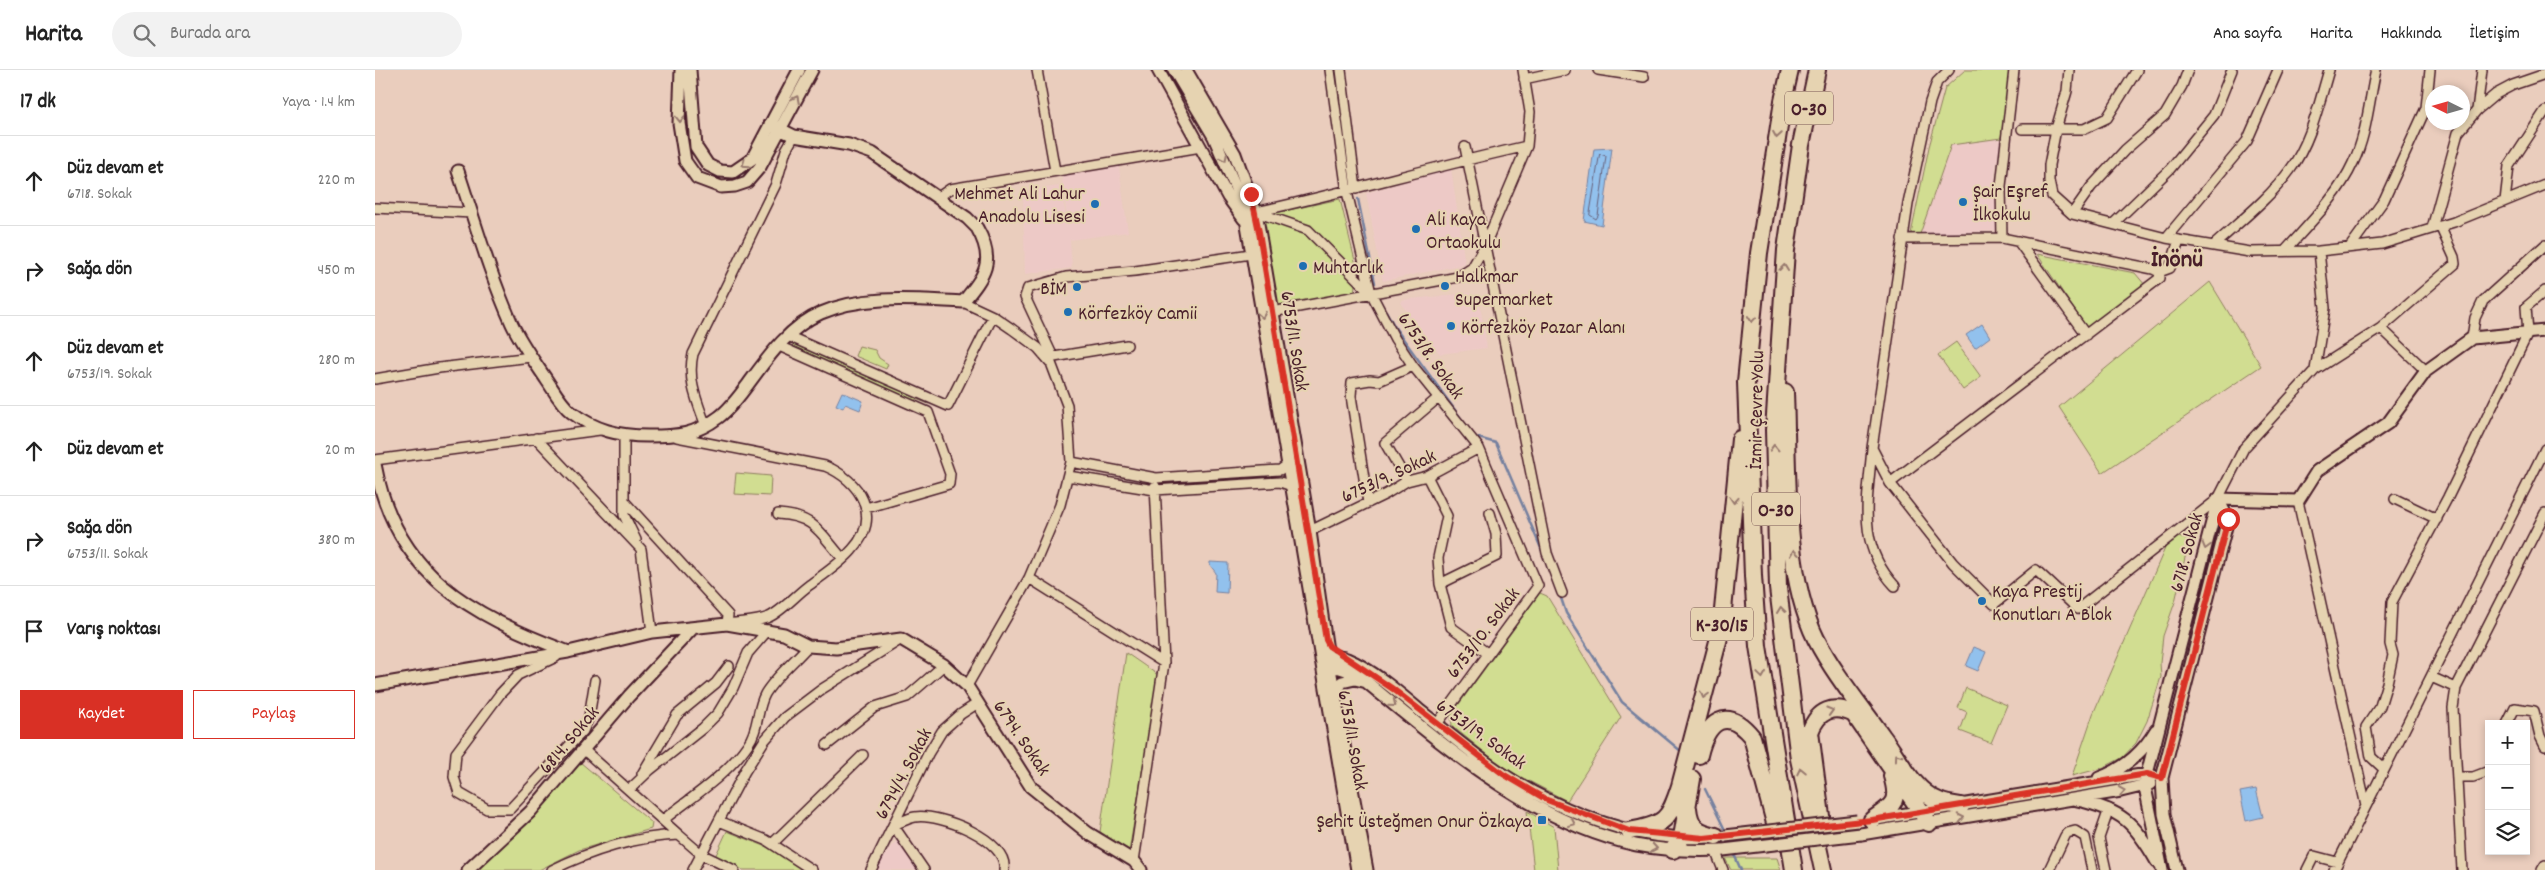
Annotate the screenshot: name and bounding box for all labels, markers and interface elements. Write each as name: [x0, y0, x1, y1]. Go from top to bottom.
search box: [112, 12, 462, 57]
text: Harita: [25, 18, 82, 52]
icon: search: [130, 21, 158, 49]
text: Burada ara: [170, 21, 250, 48]
text: Ana sayfa: [2213, 22, 2282, 47]
text: Harita: [2310, 22, 2352, 47]
text: Hakkında: [2380, 22, 2441, 47]
text: İletişim: [2469, 22, 2520, 47]
north arrow: [2425, 85, 2470, 130]
text: 17 dk: [20, 88, 56, 118]
text: Yaya · 1.4 km: [283, 91, 355, 114]
road number: O-30: [1785, 92, 1833, 124]
one-way arrow: [790, 95, 800, 104]
one-way arrow: [674, 115, 685, 123]
one-way arrow: [1773, 131, 1783, 139]
one-way arrow: [1218, 153, 1228, 162]
text: Düz devam et: [67, 156, 163, 183]
one-way arrow: [741, 158, 751, 167]
icon: ahead: [20, 167, 48, 195]
text: 220 m: [318, 169, 355, 192]
place label: Şair Eşref İlkokulu: [1973, 179, 2048, 230]
place label: Mehmet Ali Lahur Anadolu Lisesi: [954, 181, 1086, 232]
text: 6718. Sokak: [67, 183, 132, 206]
route end: [1240, 183, 1263, 206]
marker: Şair Eşref İlkokulu: [1957, 196, 1969, 208]
marker: Mehmet Ali Lahur Anadolu Lisesi: [1089, 198, 1101, 210]
place label: Ali Kaya Ortaokulu: [1426, 207, 1501, 258]
marker: Ali Kaya Ortaokulu: [1410, 223, 1422, 235]
district label: İnönü: [2151, 243, 2203, 279]
place label: Muhtarlık: [1313, 255, 1383, 283]
icon: right: [20, 257, 48, 285]
text: Sağa dön: [67, 257, 132, 284]
text: 450 m: [318, 259, 355, 282]
marker: Muhtarlık: [1297, 260, 1309, 272]
place label: Halkmar Supermarket: [1455, 264, 1553, 315]
one-way arrow: [1778, 264, 1789, 272]
place label: BİM: [1040, 276, 1067, 304]
marker: Halkmar Supermarket: [1439, 280, 1451, 292]
marker: BİM: [1071, 281, 1083, 293]
street label: 6753/11. Sokak: [1271, 289, 1315, 394]
place label: Körfezköy Camii: [1078, 301, 1197, 329]
marker: Körfezköy Camii: [1062, 306, 1074, 318]
street label: 6753/8. Sokak: [1389, 307, 1470, 406]
one-way arrow: [1256, 311, 1266, 319]
place label: Körfezköy Pazar Alanı: [1461, 315, 1625, 343]
one-way arrow: [1747, 315, 1758, 323]
marker: Körfezköy Pazar Alanı: [1445, 320, 1457, 332]
text: Düz devam et: [67, 336, 163, 363]
icon: ahead: [20, 347, 48, 375]
text: 280 m: [318, 349, 355, 372]
street label: İzmir Çevre Yolu: [1743, 350, 1773, 470]
text: 6753/19. Sokak: [67, 363, 152, 386]
icon: ahead: [20, 437, 48, 465]
text: Düz devam et: [67, 437, 163, 464]
text: 20 m: [325, 439, 355, 462]
street label: 6753/9. Sokak: [1337, 444, 1441, 512]
one-way arrow: [1769, 444, 1779, 452]
road number: O-30: [1752, 492, 1800, 526]
one-way arrow: [1728, 497, 1739, 505]
route start: [2217, 508, 2240, 531]
street label: 6718. Sokak: [2164, 510, 2212, 596]
text: Sağa dön: [67, 516, 132, 543]
icon: right: [20, 527, 48, 555]
text: 380 m: [318, 529, 355, 552]
one-way arrow: [2201, 542, 2211, 550]
text: 6753/11. Sokak: [67, 543, 148, 566]
one-way arrow: [1789, 549, 1800, 557]
place label: Kaya Prestij Konutları A Blok: [1992, 579, 2112, 630]
street label: 6753/10. Sokak: [1441, 582, 1528, 685]
marker: Kaya Prestij Konutları A Blok: [1976, 595, 1988, 607]
one-way arrow: [1776, 606, 1787, 614]
road number: K-30/15: [1691, 608, 1753, 640]
icon: arrive: [20, 617, 48, 645]
text: Varış noktası: [67, 617, 161, 644]
one-way arrow: [1757, 671, 1767, 680]
street label: 6753/11. Sokak: [1328, 688, 1374, 793]
button: Kaydet: [20, 690, 183, 739]
button: Paylaş: [193, 690, 355, 739]
one-way arrow: [1700, 691, 1710, 699]
street label: 6753/19. Sokak: [1429, 693, 1531, 778]
street label: 6794. Sokak: [985, 695, 1056, 782]
one-way arrow: [1388, 699, 1397, 708]
street label: 6814. Sokak: [533, 701, 607, 781]
one-way arrow: [1825, 706, 1834, 716]
map controls: [2485, 720, 2530, 855]
button: +: [2485, 720, 2530, 765]
street label: 6794/4. Sokak: [869, 724, 941, 825]
one-way arrow: [1894, 754, 1904, 763]
button: −: [2485, 765, 2530, 810]
one-way arrow: [1797, 767, 1807, 776]
one-way arrow: [2117, 786, 2126, 796]
place label: Şehit Üsteğmen Onur Özkaya: [1317, 809, 1533, 837]
button: layers: [2485, 810, 2530, 855]
one-way arrow: [1957, 813, 1966, 824]
marker: Şehit Üsteğmen Onur Özkaya: [1536, 814, 1548, 826]
one-way arrow: [1566, 817, 1575, 827]
one-way arrow: [1650, 842, 1659, 852]

